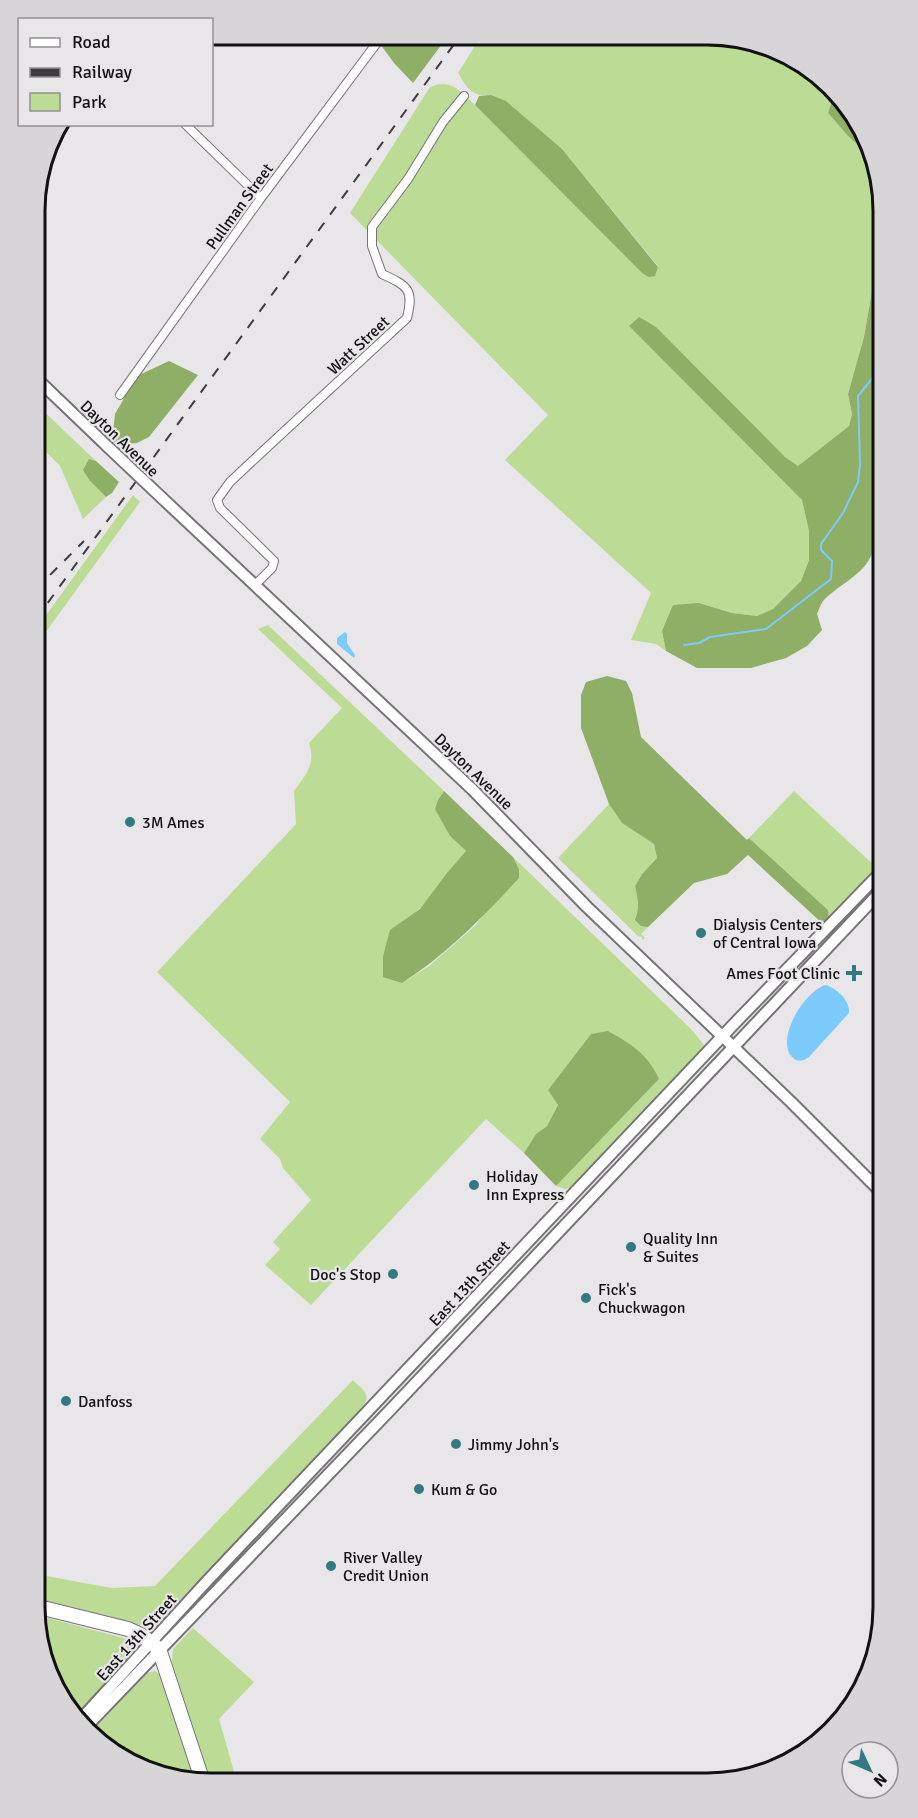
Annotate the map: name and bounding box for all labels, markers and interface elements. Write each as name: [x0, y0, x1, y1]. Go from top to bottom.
legend: [18, 18, 213, 126]
text: Road: [72, 31, 111, 53]
text: Railway: [72, 61, 133, 83]
text: Park: [72, 91, 107, 113]
street label: Pullman Street: [202, 159, 278, 254]
street label: Watt Street: [324, 312, 394, 379]
street label: Dayton Avenue: [76, 396, 163, 481]
street label: Dayton Avenue: [430, 729, 517, 814]
place label: 3M Ames: [142, 813, 205, 833]
marker: 3M Ames: [123, 815, 137, 829]
place label: Dialysis Centers of Central Iowa: [713, 915, 822, 953]
marker: Dialysis Centers of Central Iowa: [694, 926, 708, 940]
place label: Ames Foot Clinic: [726, 964, 840, 984]
marker: Ames Foot Clinic: [845, 964, 863, 982]
place label: Holiday Inn Express: [486, 1167, 564, 1205]
marker: Holiday Inn Express: [467, 1178, 481, 1192]
place label: Quality Inn & Suites: [643, 1229, 718, 1267]
street label: East 13th Street: [425, 1236, 515, 1331]
marker: Quality Inn & Suites: [624, 1240, 638, 1254]
place label: Doc's Stop: [310, 1265, 381, 1285]
marker: Doc's Stop: [386, 1267, 400, 1281]
place label: Fick's Chuckwagon: [598, 1280, 686, 1318]
marker: Fick's Chuckwagon: [579, 1291, 593, 1305]
place label: Danfoss: [78, 1392, 133, 1412]
marker: Danfoss: [59, 1394, 73, 1408]
place label: Jimmy John's: [468, 1435, 559, 1455]
marker: Jimmy John's: [449, 1437, 463, 1451]
place label: Kum & Go: [431, 1480, 497, 1500]
marker: Kum & Go: [412, 1482, 426, 1496]
place label: River Valley Credit Union: [343, 1548, 429, 1586]
marker: River Valley Credit Union: [324, 1559, 338, 1573]
street label: East 13th Street: [93, 1590, 181, 1685]
north arrow: [840, 1740, 900, 1800]
text: N: [869, 1769, 891, 1791]

